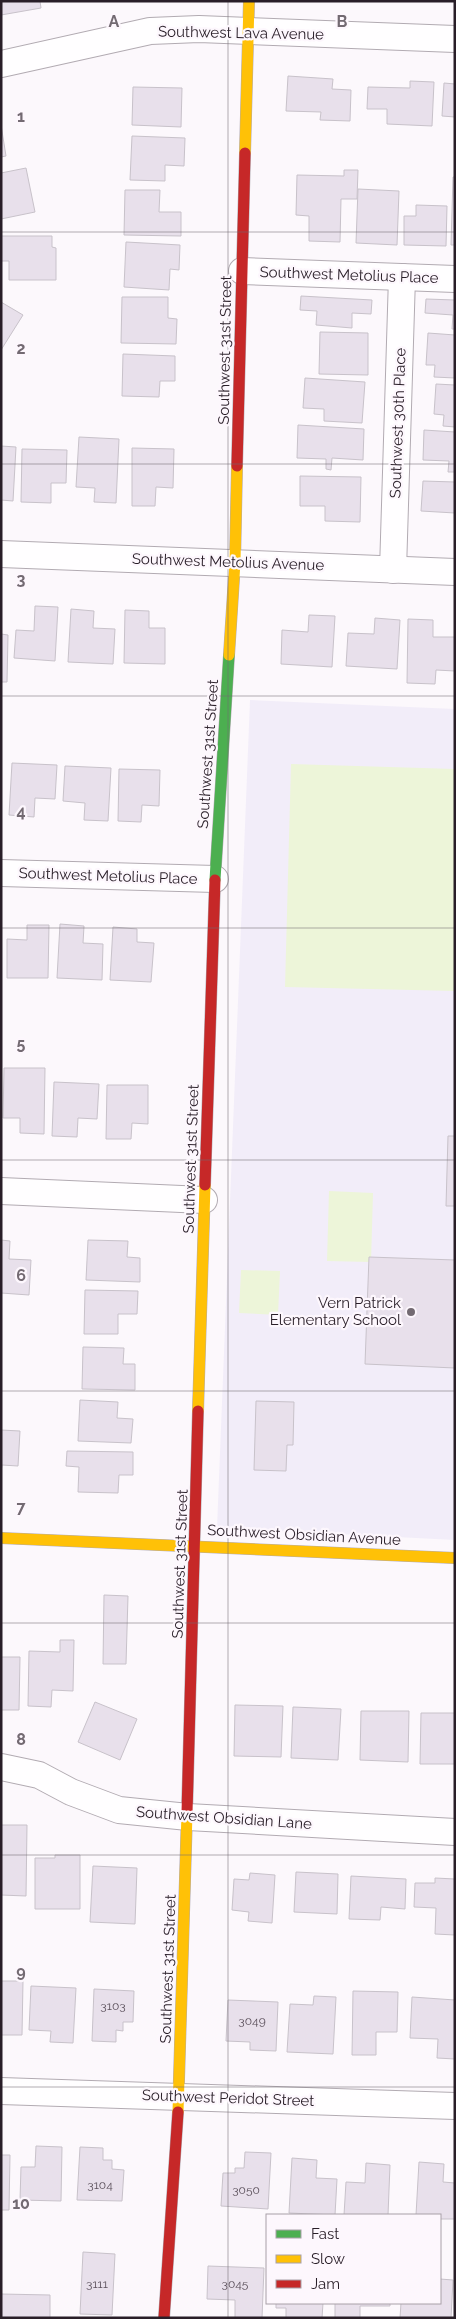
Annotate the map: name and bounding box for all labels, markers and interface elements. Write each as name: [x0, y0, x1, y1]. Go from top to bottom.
text: A: [109, 12, 120, 31]
text: B: [337, 12, 348, 31]
street label: Southwest Lava Avenue: [158, 23, 324, 43]
text: 1: [17, 107, 25, 126]
street label: Southwest Metolius Place: [259, 263, 439, 287]
street label: Southwest 31st Street: [215, 275, 235, 425]
text: 2: [16, 339, 26, 358]
street label: Southwest 30th Place: [386, 347, 410, 499]
street label: Southwest Metolius Avenue: [132, 550, 325, 574]
text: 3: [17, 570, 26, 589]
street label: Southwest 31st Street: [194, 679, 222, 829]
text: 4: [16, 802, 26, 821]
street label: Southwest Metolius Place: [18, 864, 198, 888]
text: 5: [17, 1034, 26, 1053]
street label: Southwest 31st Street: [179, 1084, 203, 1234]
text: 6: [16, 1266, 26, 1285]
place label: Vern Patrick Elementary School: [270, 1294, 402, 1329]
marker: Vern Patrick Elementary School: [405, 1306, 417, 1318]
street label: Southwest 31st Street: [168, 1489, 192, 1639]
text: 7: [17, 1498, 26, 1517]
street label: Southwest Obsidian Avenue: [207, 1521, 401, 1549]
text: 8: [16, 1730, 26, 1749]
street label: Southwest Obsidian Lane: [135, 1803, 313, 1833]
street label: Southwest 31st Street: [156, 1894, 180, 2044]
text: 9: [16, 1962, 26, 1981]
house number: 3103: [100, 1999, 126, 2013]
house number: 3049: [238, 2014, 266, 2028]
street label: Southwest Peridot Street: [142, 2086, 314, 2110]
house number: 3104: [87, 2178, 113, 2192]
house number: 3050: [232, 2183, 260, 2197]
text: 10: [12, 2194, 30, 2213]
legend: [266, 2214, 441, 2304]
text: Fast: [311, 2225, 339, 2243]
text: Slow: [311, 2250, 345, 2268]
text: Jam: [311, 2275, 340, 2293]
house number: 3111: [86, 2277, 108, 2291]
house number: 3045: [222, 2277, 249, 2291]

